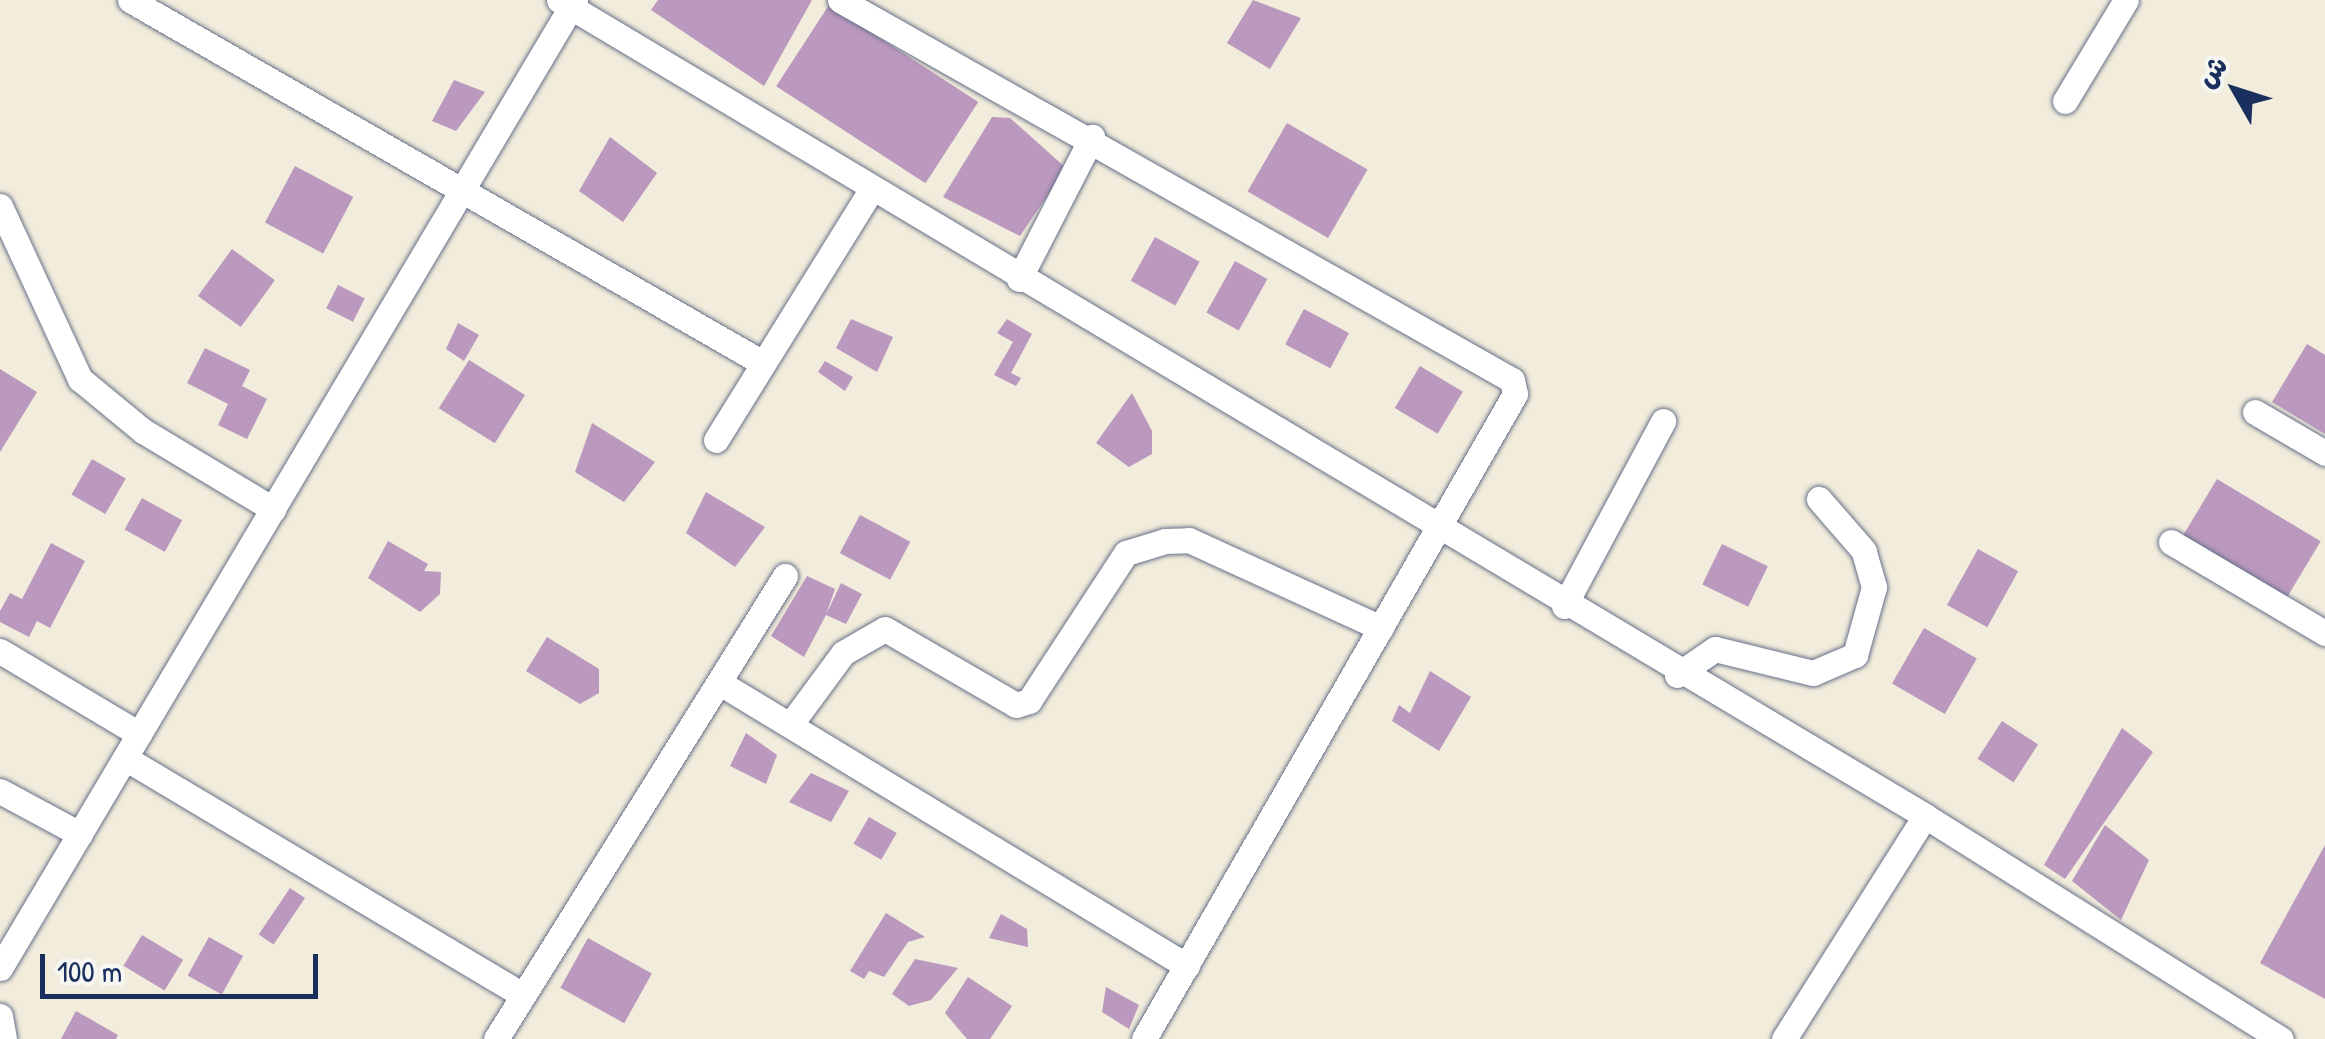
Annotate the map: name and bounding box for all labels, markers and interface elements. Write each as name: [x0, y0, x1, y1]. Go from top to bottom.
north arrow: [2185, 40, 2285, 140]
text: ش: [2187, 47, 2236, 95]
scale bar: [45, 934, 322, 996]
text: 100 m: [57, 951, 122, 991]

